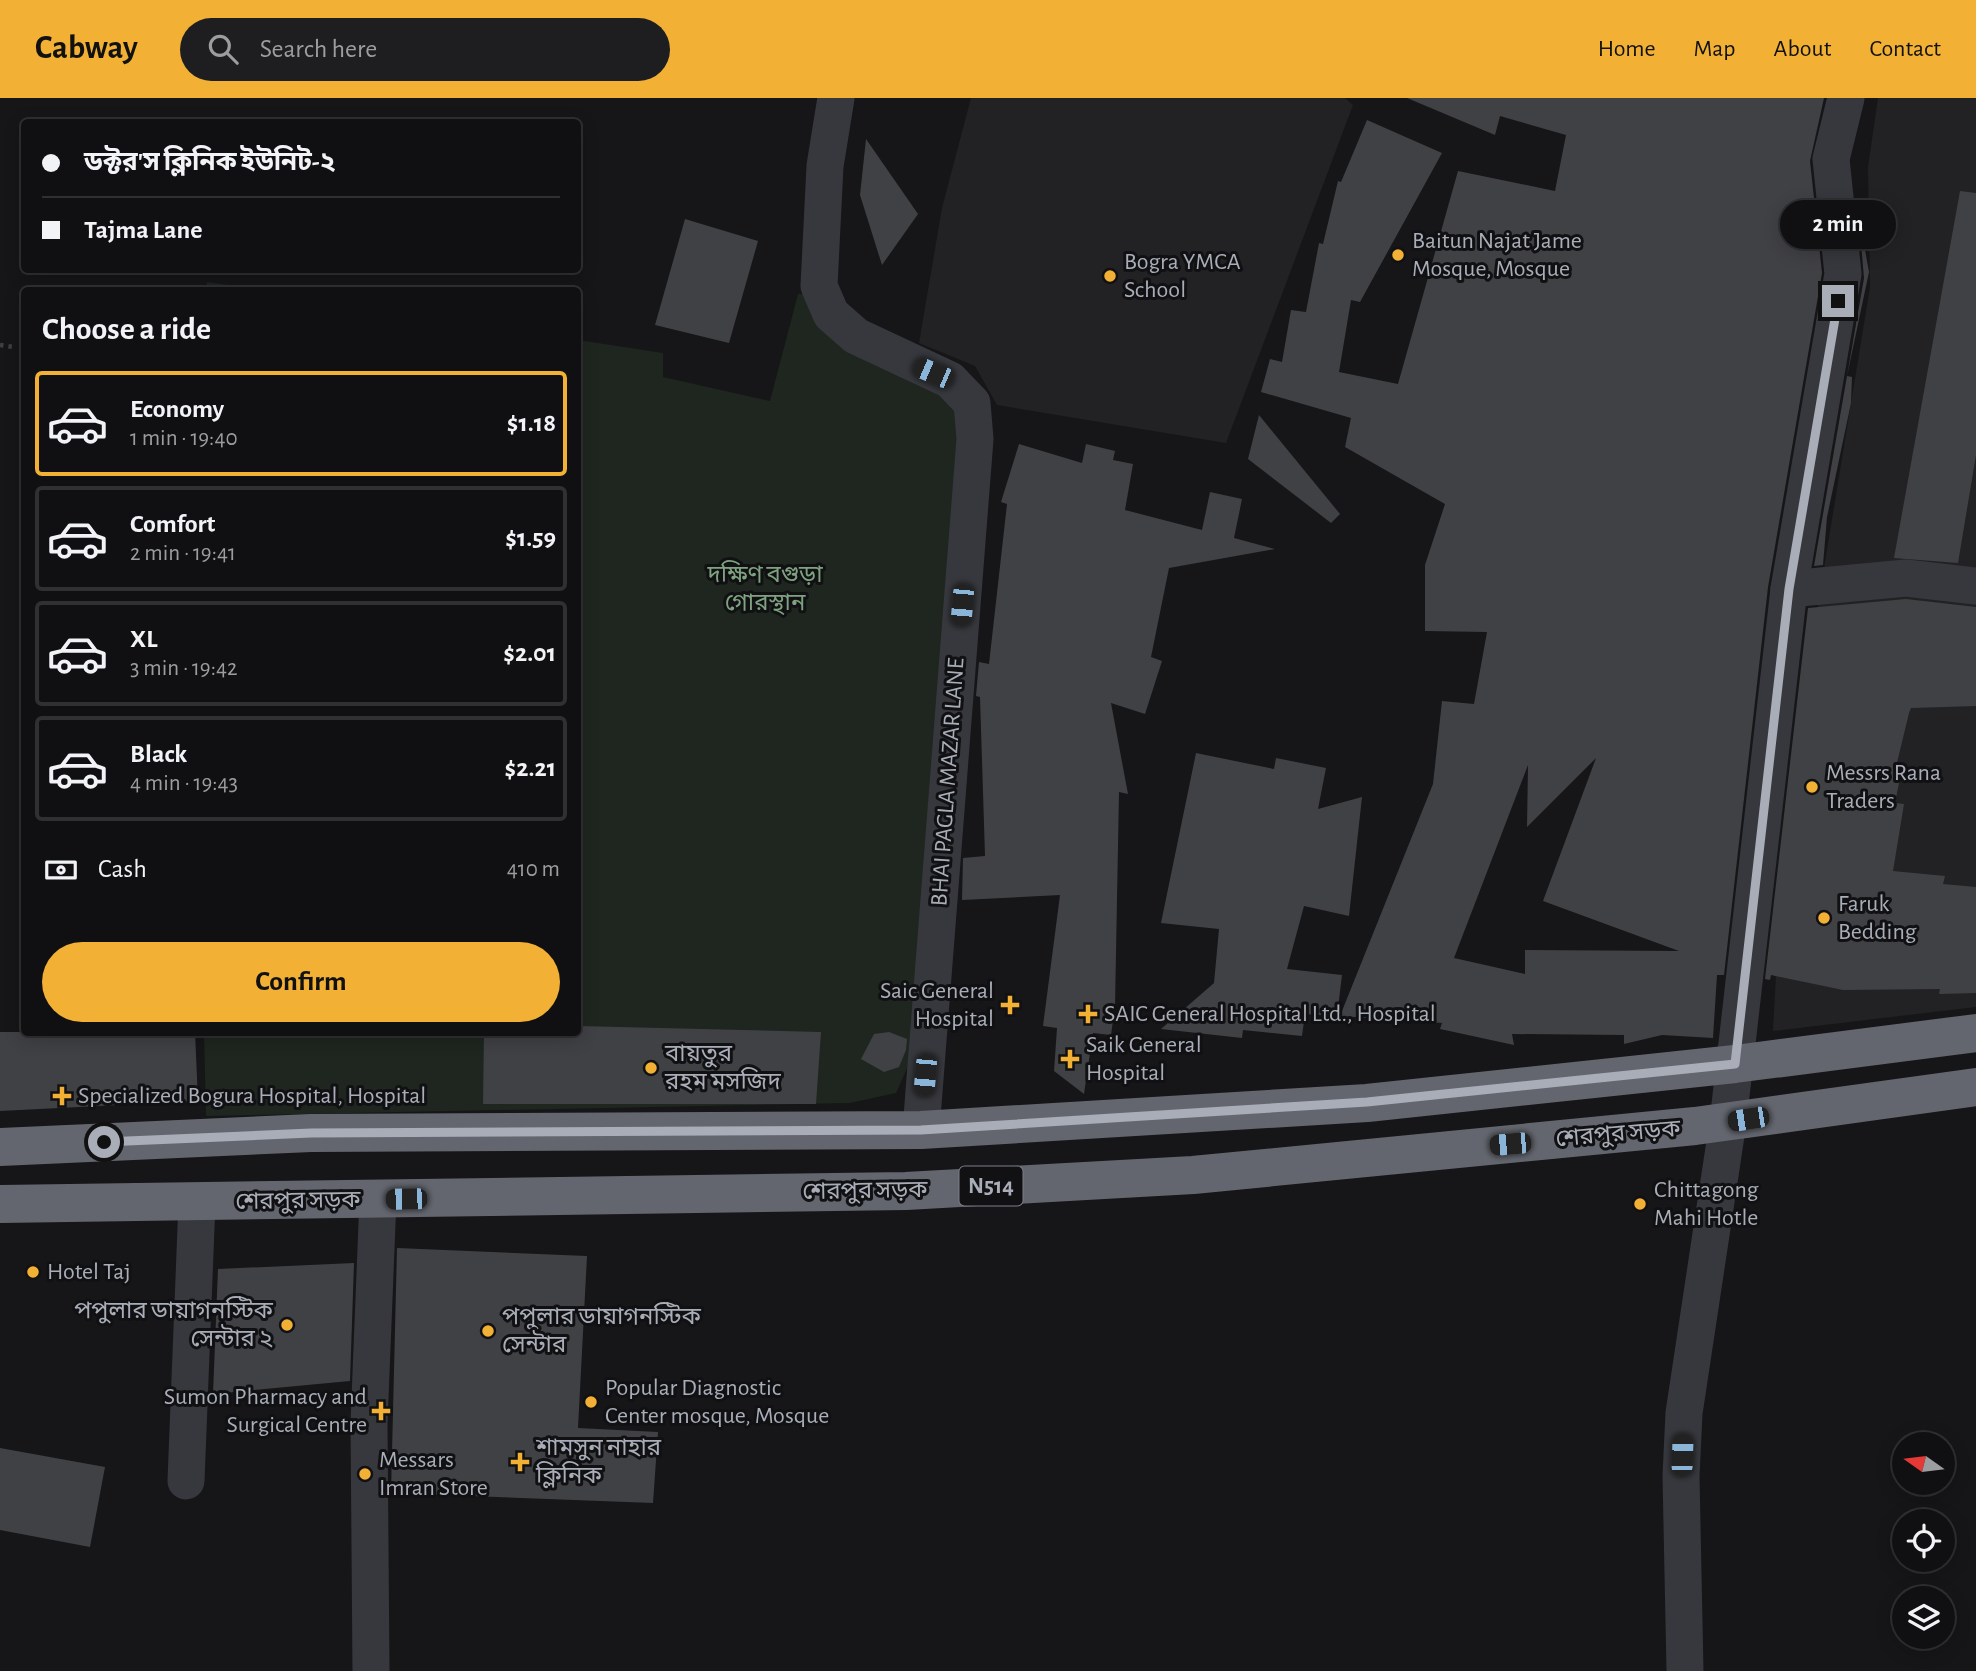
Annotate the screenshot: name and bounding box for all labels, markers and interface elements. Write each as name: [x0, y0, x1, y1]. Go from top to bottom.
search box: [180, 18, 670, 81]
icon: search: [204, 30, 242, 68]
text: Cabway: [35, 32, 138, 65]
text: Search here: [260, 36, 377, 62]
text: Home: [1598, 37, 1656, 61]
text: Map: [1694, 37, 1736, 61]
text: About: [1774, 37, 1831, 61]
text: Contact: [1869, 37, 1941, 61]
text: ডক্টর'স ক্লিনিক ইউনিট-২: [84, 149, 336, 175]
callout: 2 min: [1780, 200, 1896, 248]
text: 2 min: [1812, 213, 1864, 236]
text: Tajma Lane: [84, 217, 202, 243]
place label: Baitun Najat Jame Mosque, Mosque: [1412, 229, 1582, 281]
marker: Baitun Najat Jame Mosque, Mosque: [1390, 247, 1406, 263]
place label: Bogra YMCA School: [1124, 250, 1241, 302]
marker: Bogra YMCA School: [1102, 268, 1118, 284]
route end: [1822, 285, 1854, 317]
text: Choose a ride: [42, 313, 211, 345]
car: [910, 355, 957, 391]
icon: car: [46, 392, 109, 455]
text: Economy: [130, 396, 224, 422]
text: $1.18: [507, 410, 556, 436]
text: 1 min · 19:40: [130, 427, 238, 450]
icon: car: [46, 507, 109, 570]
text: Comfort: [130, 511, 215, 537]
text: $1.59: [505, 525, 556, 551]
text: 2 min · 19:41: [130, 542, 236, 565]
park label: দক্ষিণ বগুড়া গোরস্থান: [706, 560, 823, 616]
car: [950, 583, 975, 627]
icon: car: [46, 622, 109, 685]
text: XL: [130, 626, 157, 652]
text: $2.01: [503, 640, 556, 666]
text: 3 min · 19:42: [130, 657, 237, 680]
street label: BHAI PAGLA MAZAR LANE: [927, 657, 969, 907]
icon: car: [46, 737, 109, 800]
text: Black: [130, 741, 187, 767]
text: $2.21: [504, 755, 556, 781]
place label: Messrs Rana Traders: [1826, 761, 1941, 813]
text: 4 min · 19:43: [130, 772, 238, 795]
marker: Messrs Rana Traders: [1804, 779, 1820, 795]
icon: cash: [42, 851, 80, 889]
text: Cash: [98, 856, 147, 882]
text: 410 m: [507, 858, 560, 881]
place label: Faruk Bedding: [1838, 892, 1917, 944]
marker: Faruk Bedding: [1816, 910, 1832, 926]
button: Confirm: [42, 942, 560, 1022]
place label: Saic General Hospital: [880, 979, 994, 1031]
marker: Saic General Hospital: [1000, 995, 1020, 1015]
place label: SAIC General Hospital Ltd., Hospital: [1104, 1002, 1436, 1026]
marker: SAIC General Hospital Ltd., Hospital: [1078, 1004, 1098, 1024]
place label: Saik General Hospital: [1086, 1033, 1202, 1085]
place label: বায়তুর রহম মসজিদ: [664, 1042, 781, 1094]
marker: Saik General Hospital: [1060, 1049, 1080, 1069]
car: [913, 1053, 938, 1097]
marker: বায়তুর রহম মসজিদ: [643, 1060, 659, 1076]
place label: Specialized Bogura Hospital, Hospital: [78, 1084, 426, 1108]
marker: Specialized Bogura Hospital, Hospital: [52, 1086, 72, 1106]
car: [1726, 1105, 1771, 1133]
street label: শেরপুর সড়ক: [1555, 1117, 1682, 1152]
route start: [88, 1126, 120, 1158]
car: [1489, 1132, 1532, 1156]
road number: N514: [960, 1166, 1023, 1205]
street label: শেরপুর সড়ক: [802, 1178, 928, 1205]
place label: Chittagong Mahi Hotle: [1654, 1178, 1759, 1230]
street label: শেরপুর সড়ক: [235, 1188, 361, 1215]
car: [385, 1188, 428, 1210]
marker: Chittagong Mahi Hotle: [1632, 1196, 1648, 1212]
place label: Hotel Taj: [47, 1260, 131, 1284]
marker: Hotel Taj: [25, 1264, 41, 1280]
place label: পপুলার ডায়াগনস্টিক সেন্টার ২: [74, 1296, 274, 1351]
place label: পপুলার ডায়াগনস্টিক সেন্টার: [502, 1302, 701, 1357]
marker: পপুলার ডায়াগনস্টিক সেন্টার ২: [279, 1317, 295, 1333]
marker: পপুলার ডায়াগনস্টিক সেন্টার: [480, 1323, 496, 1339]
place label: Popular Diagnostic Center mosque, Mosque: [605, 1376, 829, 1428]
place label: Sumon Pharmacy and Surgical Centre: [164, 1385, 367, 1437]
marker: Popular Diagnostic Center mosque, Mosque: [583, 1394, 599, 1410]
marker: Sumon Pharmacy and Surgical Centre: [373, 1403, 389, 1419]
north arrow: [1892, 1432, 1955, 1494]
map controls: [1892, 1432, 1955, 1649]
car: [1671, 1434, 1694, 1476]
place label: শামসুন নাহার ক্লিনিক: [535, 1436, 662, 1489]
place label: Messars Imran Store: [379, 1448, 488, 1500]
marker: শামসুন নাহার ক্লিনিক: [510, 1452, 530, 1472]
marker: Messars Imran Store: [357, 1466, 373, 1482]
button: locate: [1892, 1509, 1955, 1572]
button: layers: [1892, 1586, 1955, 1649]

